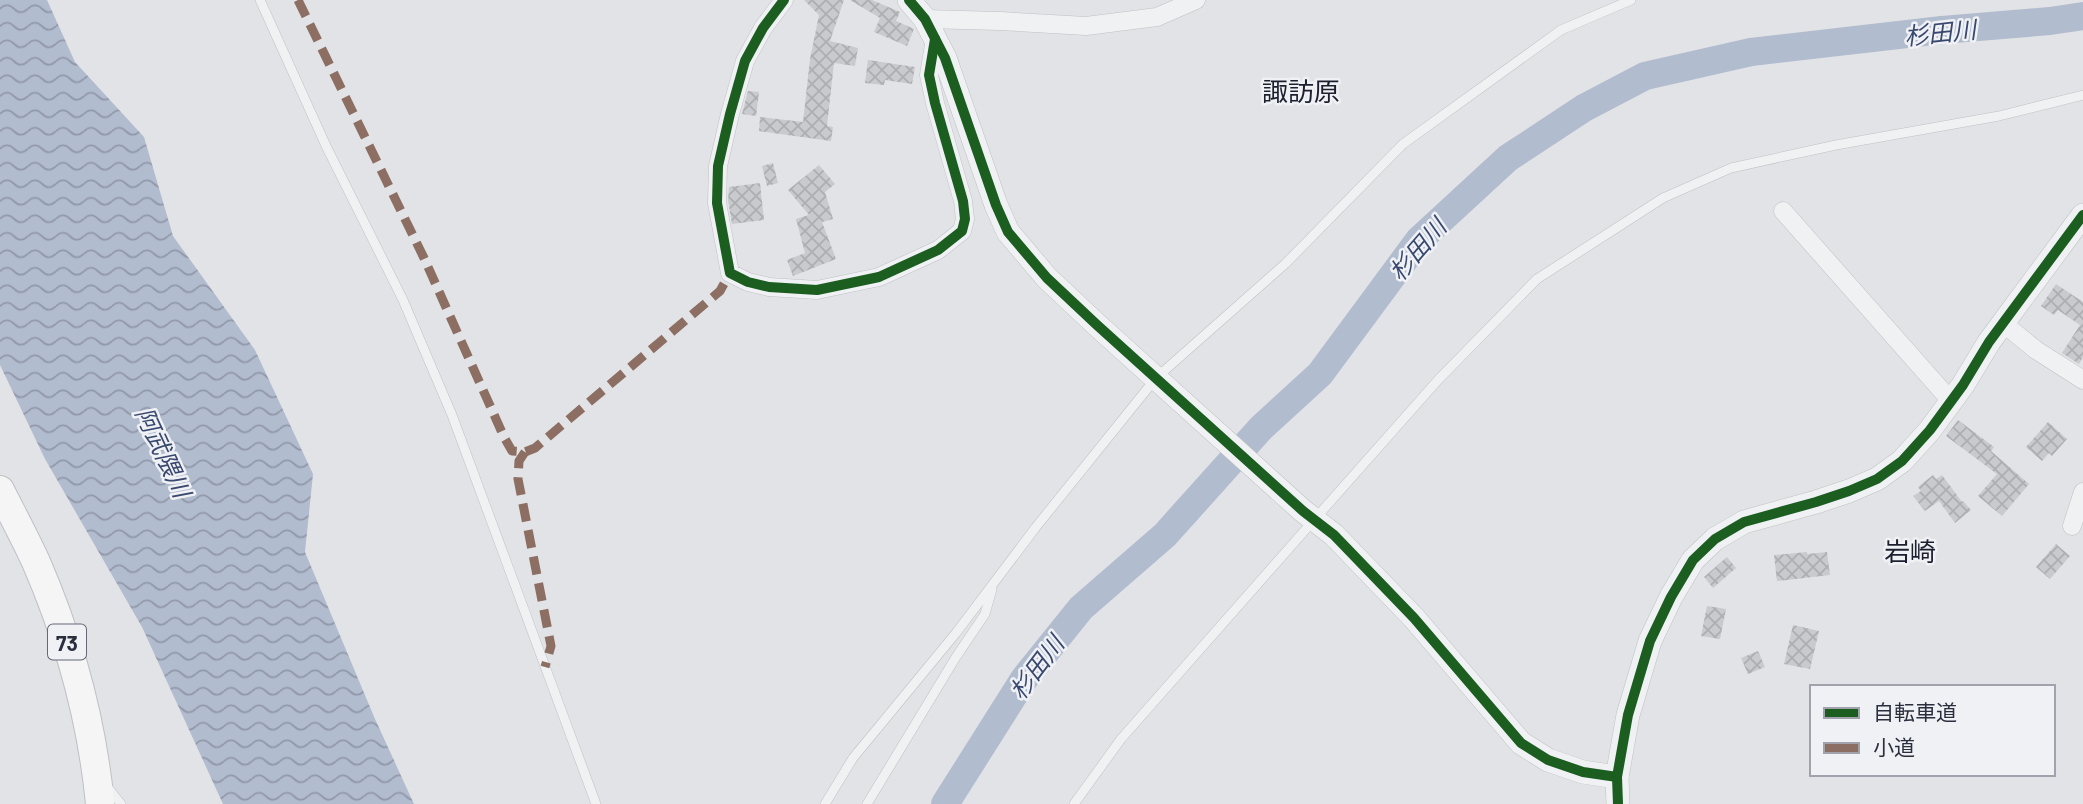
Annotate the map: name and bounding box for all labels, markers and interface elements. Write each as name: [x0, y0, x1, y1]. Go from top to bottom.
water label: 杉田川: [1903, 14, 1980, 50]
district label: 諏訪原: [1262, 75, 1340, 106]
water label: 杉田川: [1382, 210, 1454, 286]
water label: 阿武隈川: [131, 402, 199, 504]
district label: 岩崎: [1884, 535, 1936, 566]
road number: 73: [48, 624, 86, 660]
water label: 杉田川: [1003, 627, 1071, 704]
legend: [1810, 685, 2055, 776]
text: 自転車道: [1873, 699, 1957, 724]
text: 小道: [1873, 734, 1915, 759]

